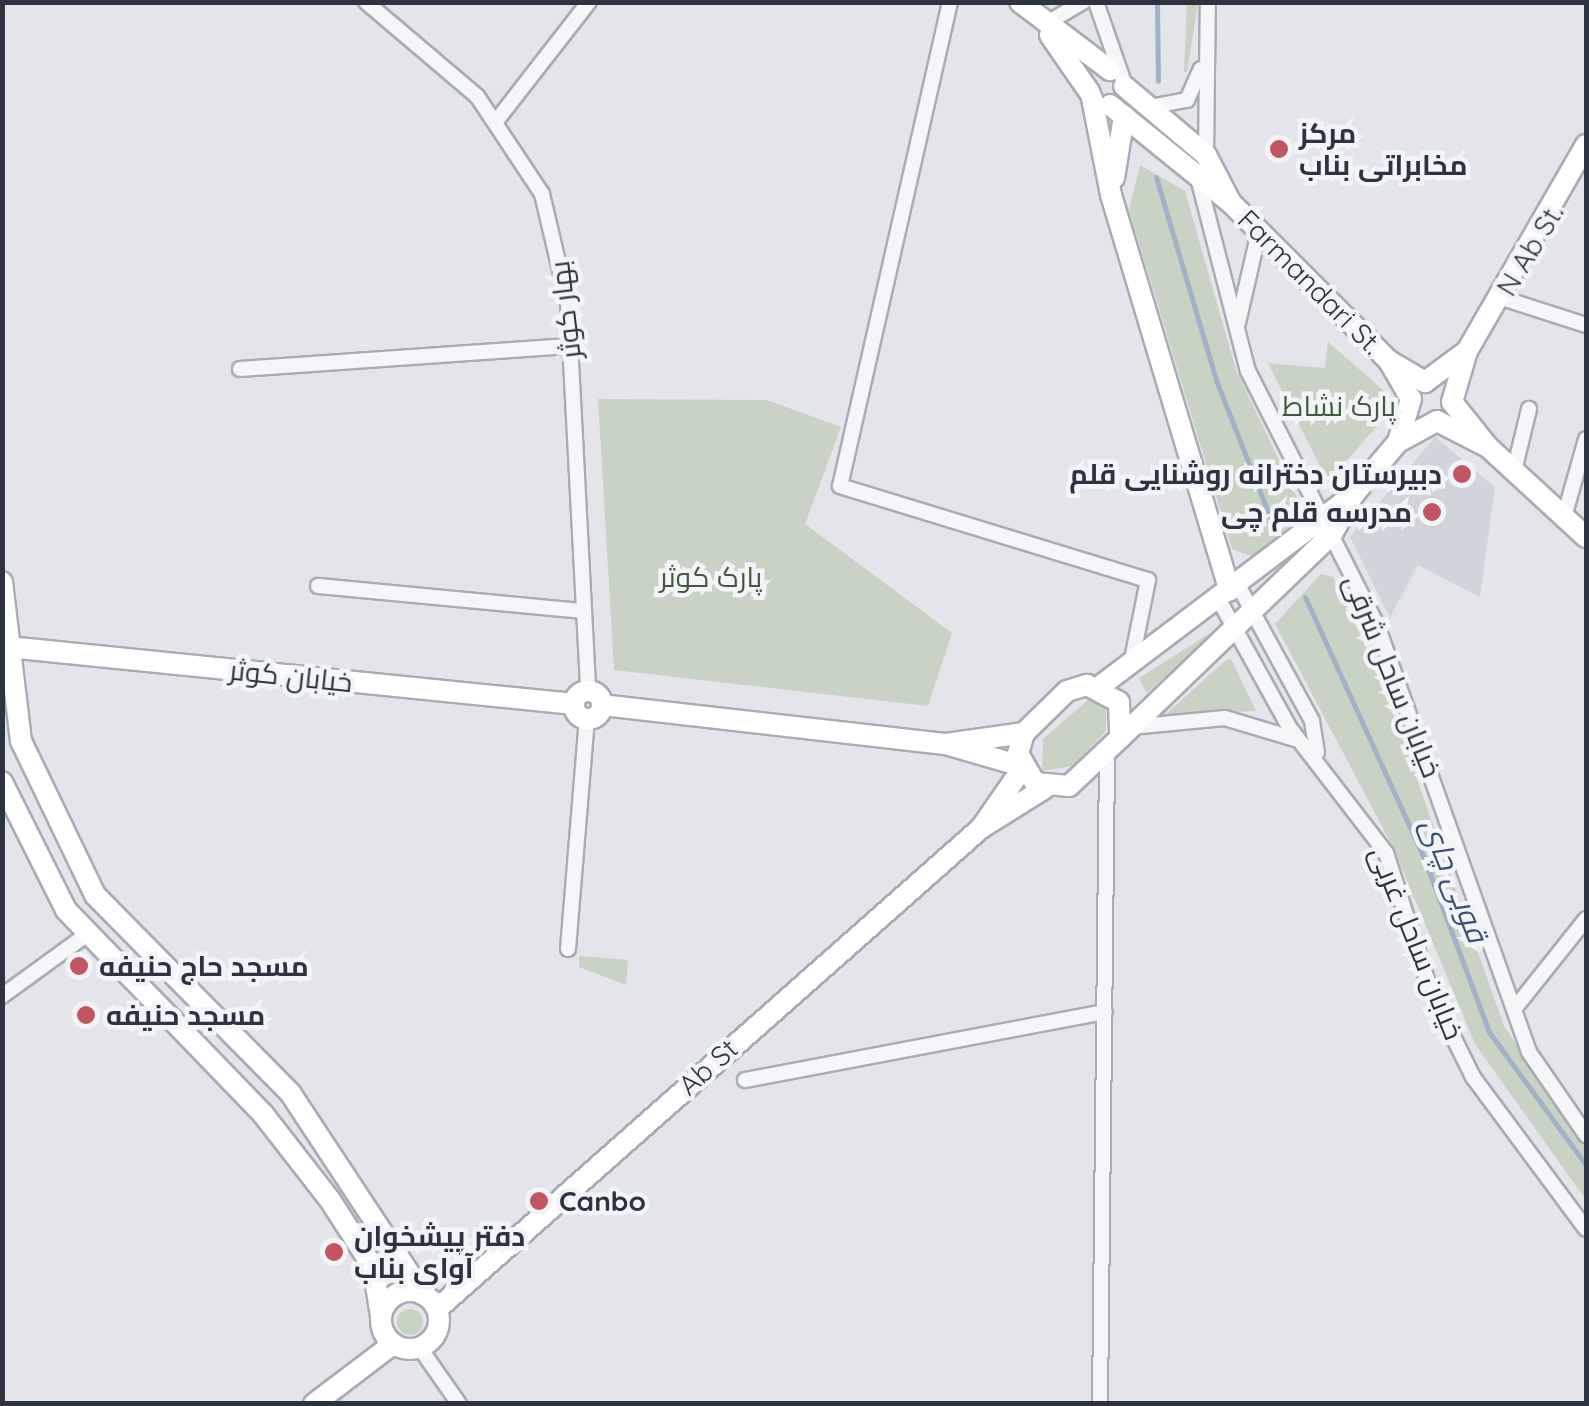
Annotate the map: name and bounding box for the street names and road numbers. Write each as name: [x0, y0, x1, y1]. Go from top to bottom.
street label: N Ab St.: [1490, 198, 1570, 302]
street label: Farmandari St.: [1231, 203, 1389, 361]
street label: بهار کوثر: [542, 259, 588, 361]
street label: خیابان ساحل شرقی: [1337, 570, 1449, 782]
street label: خیابان کوثر: [228, 653, 354, 699]
street label: خیابان ساحل غربی: [1363, 841, 1471, 1045]
street label: Ab St: [672, 1032, 744, 1102]

